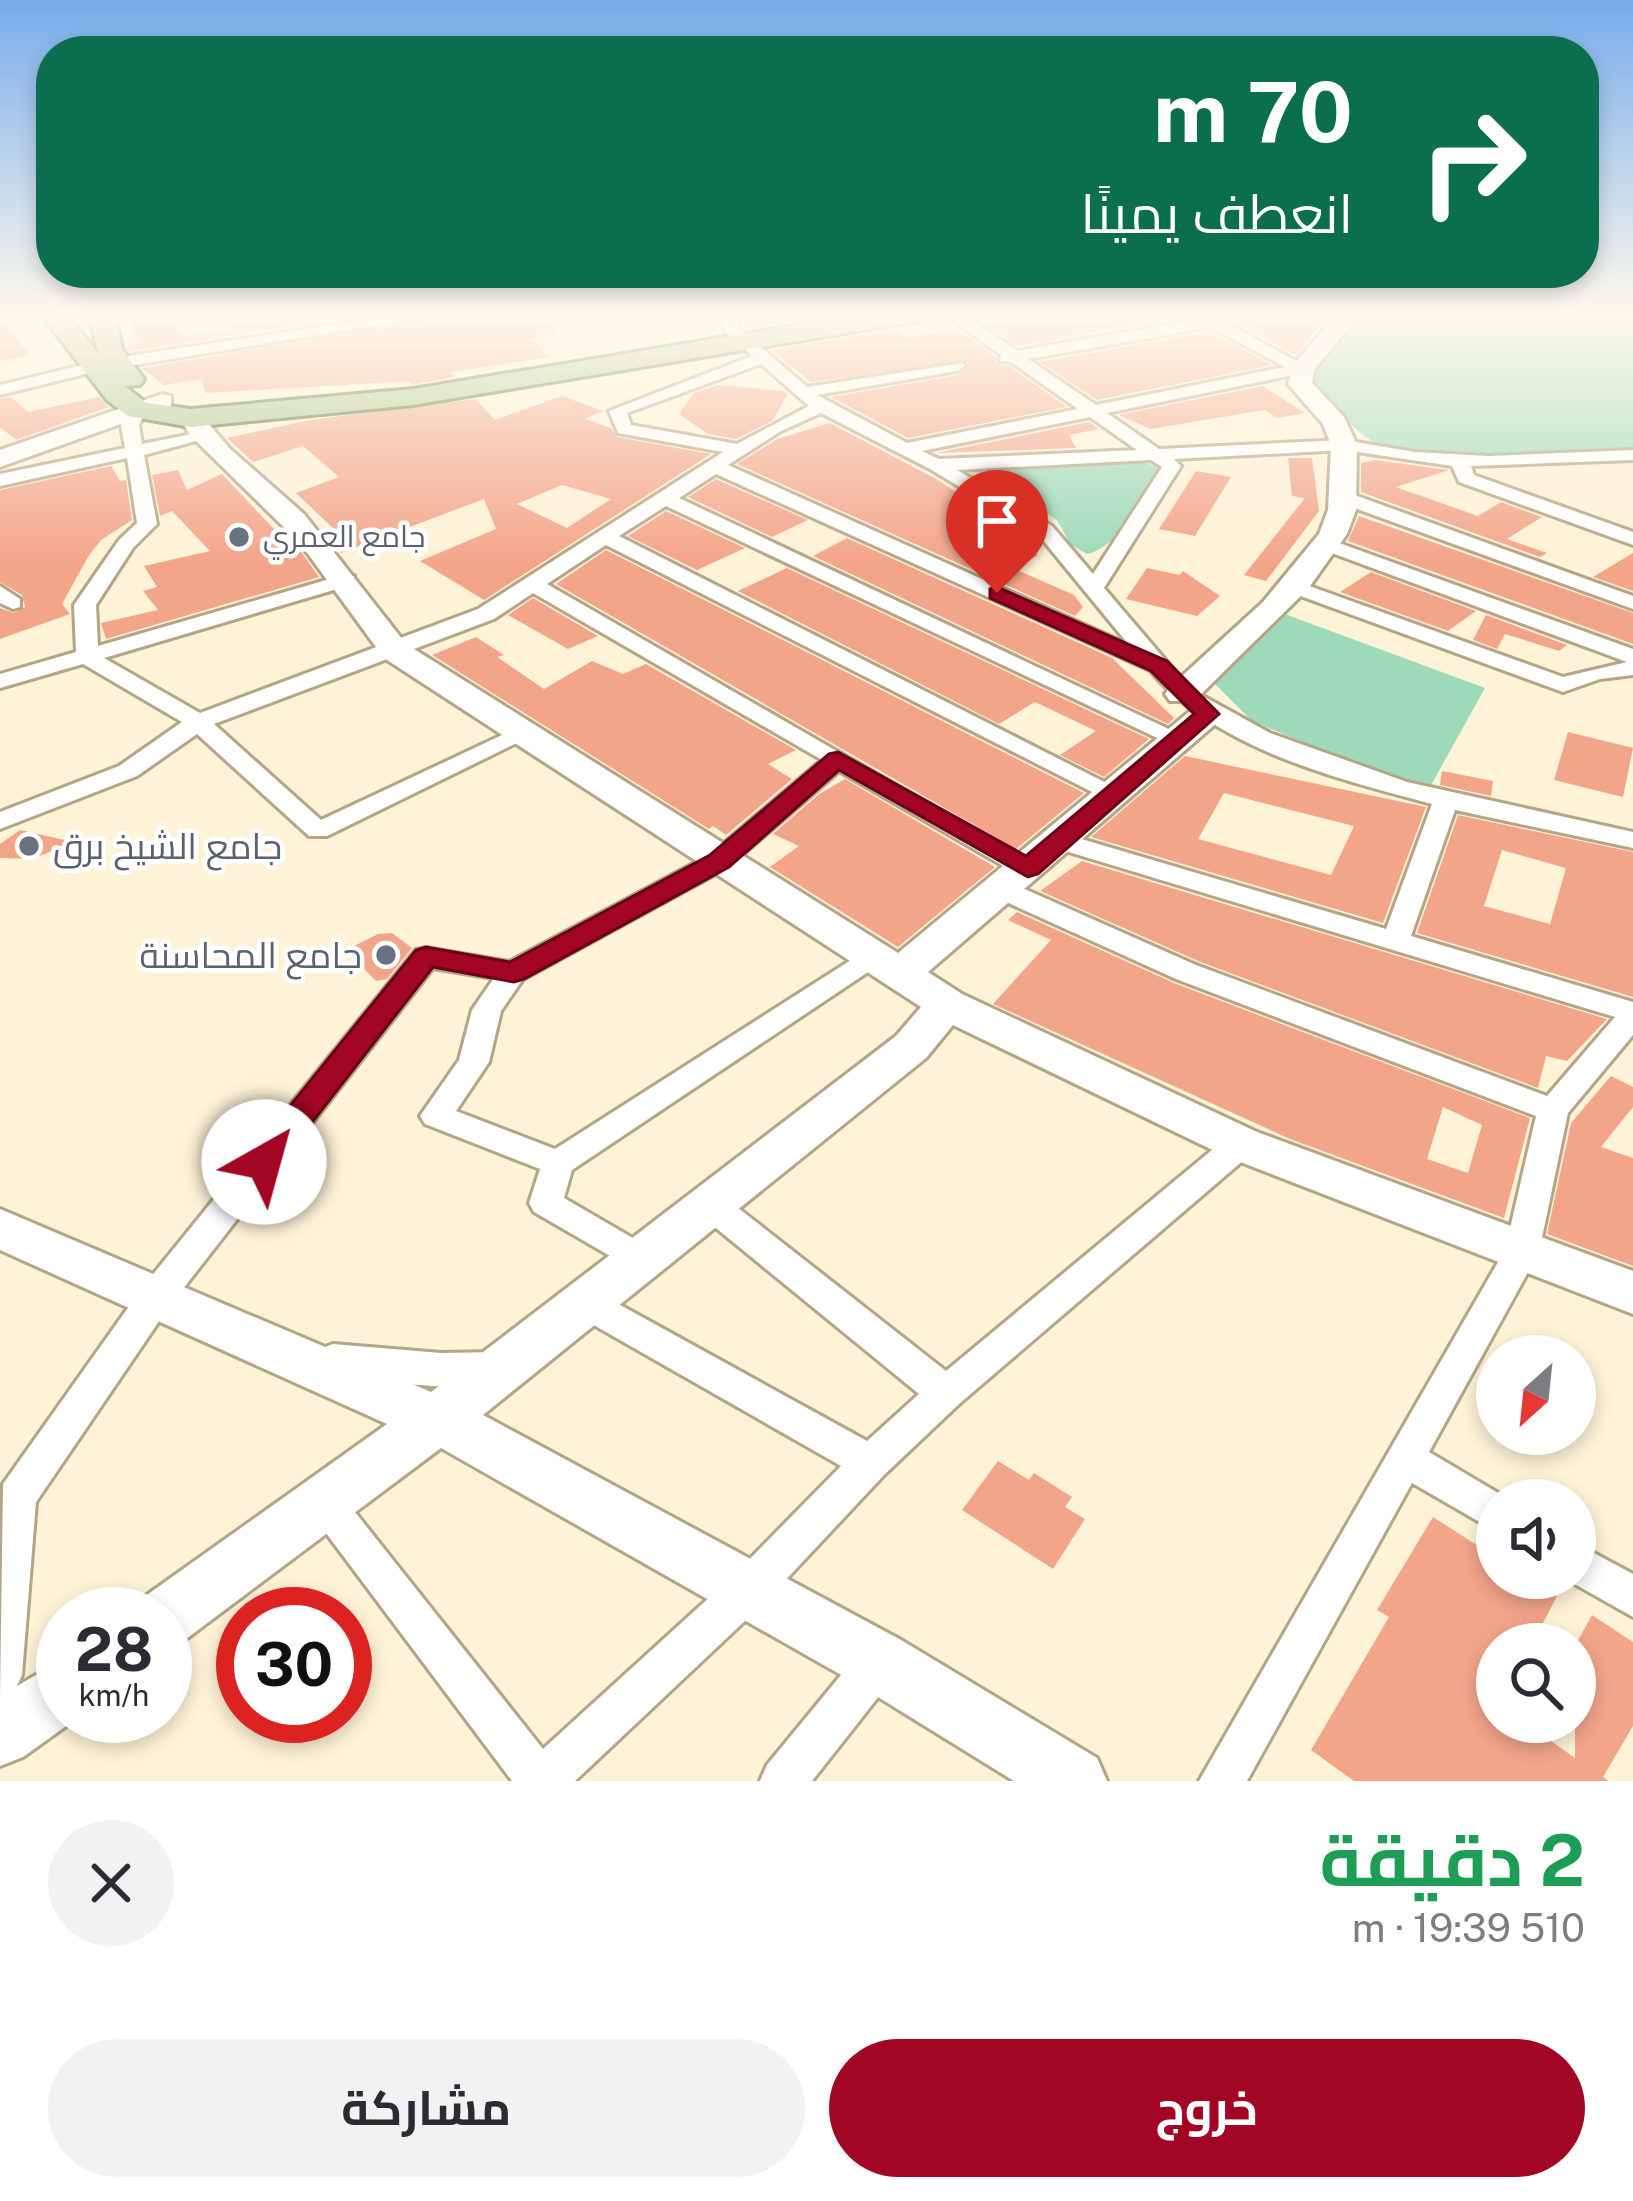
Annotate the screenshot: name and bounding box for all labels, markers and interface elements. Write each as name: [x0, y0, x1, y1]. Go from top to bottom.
text: 70 m: [1153, 62, 1353, 161]
icon: right: [1395, 84, 1551, 240]
text: انعطف يمينًا: [1081, 182, 1353, 245]
pin: [946, 470, 1048, 593]
icon: arrive: [964, 488, 1030, 554]
place label: جامع العمري: [263, 518, 426, 560]
marker: جامع العمري: [226, 524, 252, 550]
place label: جامع الشيخ برق: [53, 825, 282, 871]
marker: جامع الشيخ برق: [16, 833, 42, 859]
place label: جامع المحاسنة: [139, 934, 362, 980]
marker: جامع المحاسنة: [373, 942, 399, 968]
position arrow: [201, 1099, 327, 1225]
north arrow: [1476, 1335, 1596, 1455]
map controls: [1476, 1335, 1596, 1743]
button: sound: [1476, 1479, 1596, 1599]
speed limit sign: 30: [216, 1587, 372, 1743]
text: 28: [75, 1614, 153, 1685]
button: search: [1476, 1623, 1596, 1743]
text: km/h: [79, 1677, 149, 1713]
text: 2 دقيقة: [1319, 1818, 1585, 1902]
button: close: [48, 1820, 174, 1946]
text: 510 m · 19:39: [1352, 1905, 1585, 1951]
button: مشاركة: [48, 2039, 805, 2177]
button: خروج: [829, 2039, 1585, 2177]

